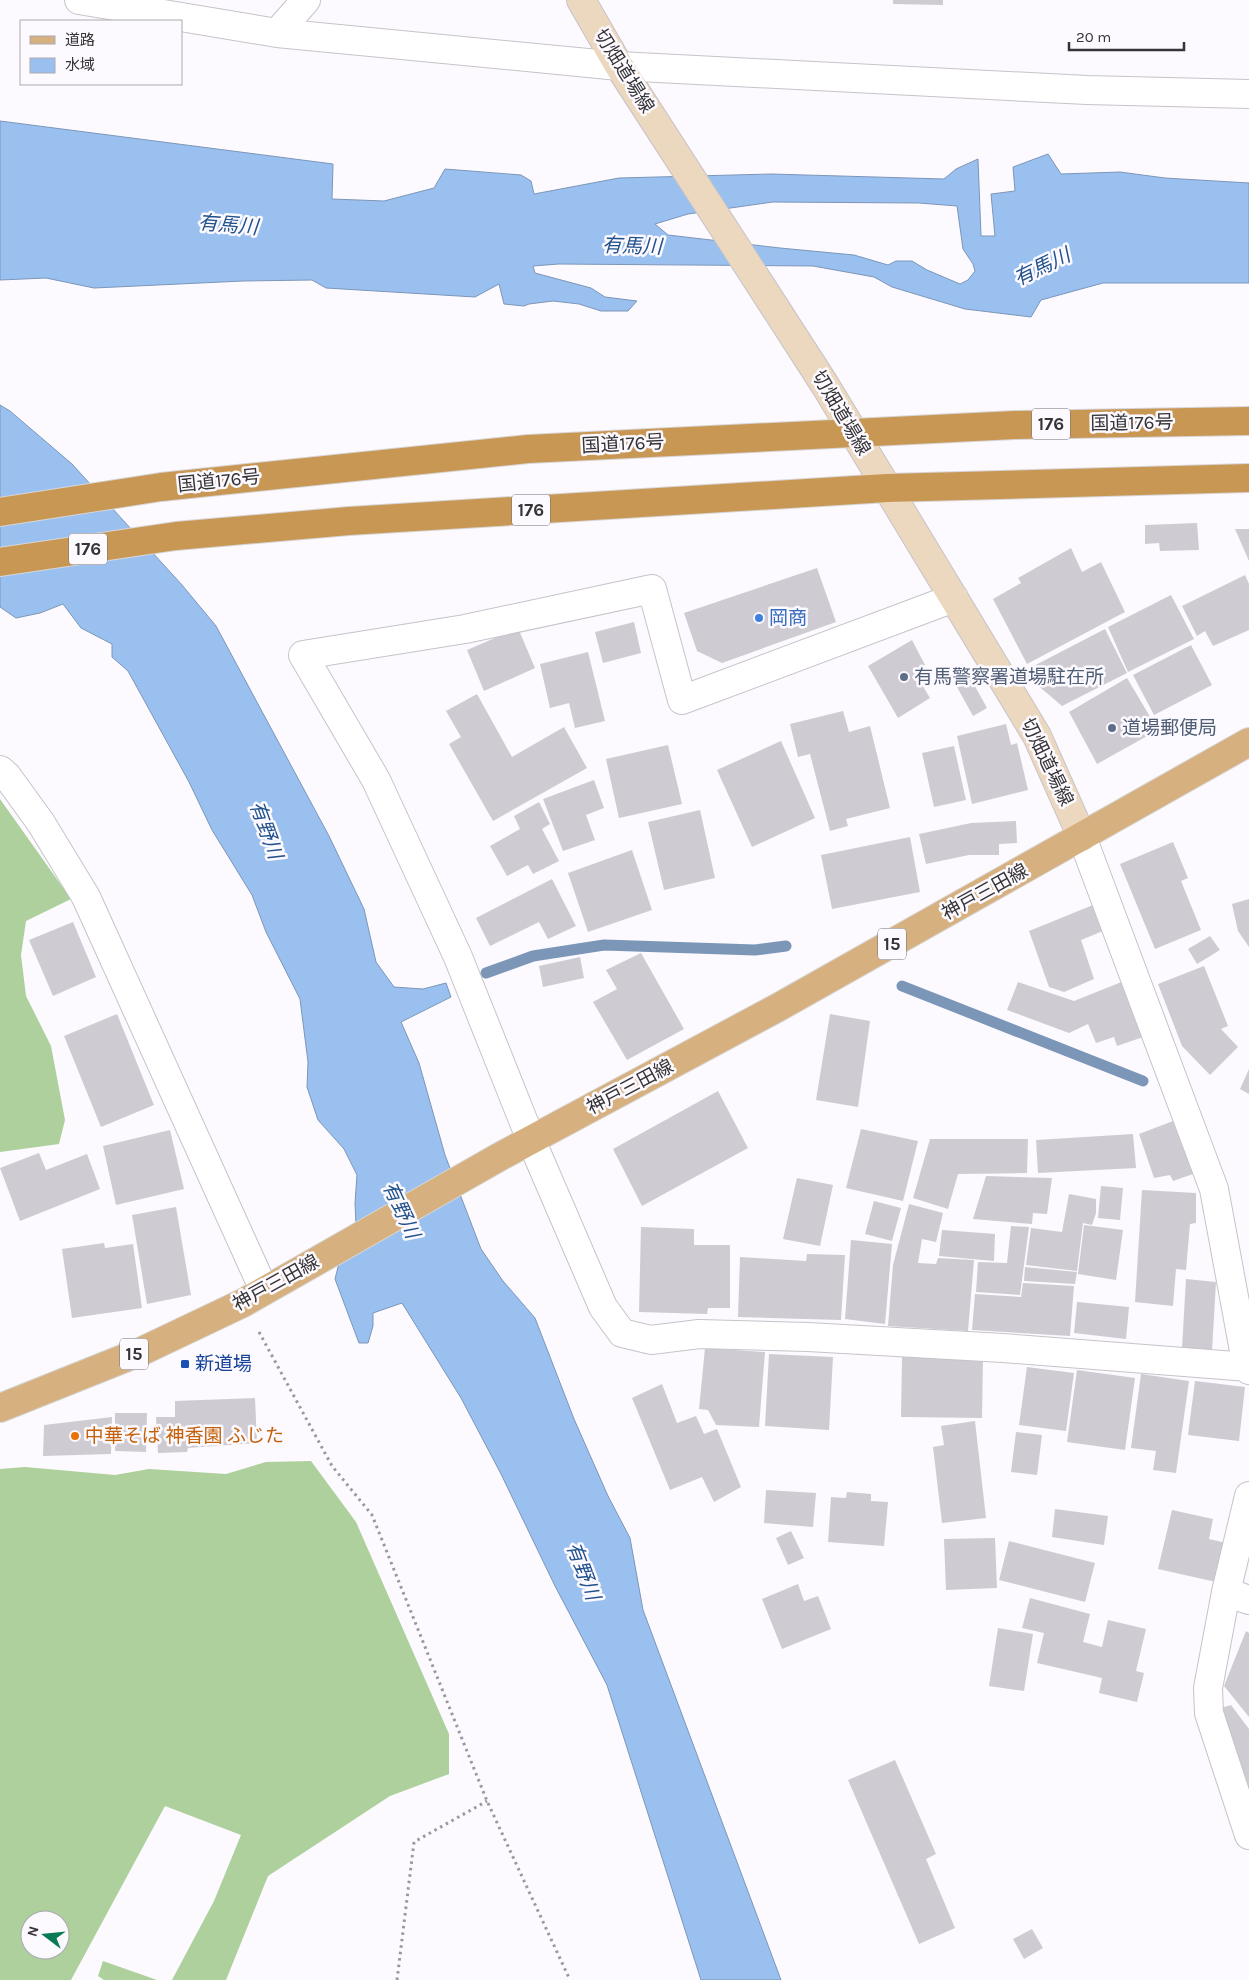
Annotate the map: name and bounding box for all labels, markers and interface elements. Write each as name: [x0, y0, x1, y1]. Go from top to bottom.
legend: [20, 20, 182, 85]
scale bar: [1069, 20, 1184, 52]
street label: 切畑道場線: [589, 25, 659, 117]
text: 20 m: [1076, 28, 1111, 46]
text: 道路: [65, 31, 95, 49]
text: 水域: [65, 56, 95, 74]
water label: 有馬川: [197, 211, 261, 239]
water label: 有馬川: [602, 233, 664, 259]
water label: 有馬川: [1010, 243, 1076, 290]
street label: 切畑道場線: [807, 367, 875, 459]
road number: 176: [1032, 408, 1070, 439]
street label: 国道176号: [1090, 411, 1174, 435]
street label: 国道176号: [581, 431, 665, 457]
street label: 国道176号: [177, 466, 261, 496]
road number: 176: [512, 494, 550, 526]
road number: 176: [69, 534, 107, 564]
place label: 岡商: [769, 607, 807, 629]
marker: 岡商: [753, 612, 765, 624]
place label: 有馬警察署道場駐在所: [914, 666, 1104, 688]
marker: 有馬警察署道場駐在所: [898, 671, 910, 683]
street label: 切畑道場線: [1016, 714, 1078, 810]
place label: 道場郵便局: [1122, 717, 1217, 739]
marker: 道場郵便局: [1106, 722, 1118, 734]
water label: 有野川: [245, 798, 288, 864]
street label: 神戸三田線: [938, 859, 1032, 925]
road number: 15: [878, 929, 906, 960]
street label: 神戸三田線: [583, 1055, 677, 1119]
water label: 有野川: [378, 1178, 425, 1244]
street label: 神戸三田線: [229, 1250, 323, 1316]
road number: 15: [120, 1338, 148, 1370]
place label: 新道場: [195, 1353, 252, 1375]
marker: 新道場: [179, 1358, 191, 1370]
place label: 中華そば 神香園 ふじた: [85, 1425, 284, 1447]
marker: 中華そば 神香園 ふじた: [69, 1430, 81, 1442]
water label: 有野川: [562, 1539, 605, 1605]
north arrow: [20, 1910, 70, 1960]
text: N: [23, 1924, 43, 1939]

